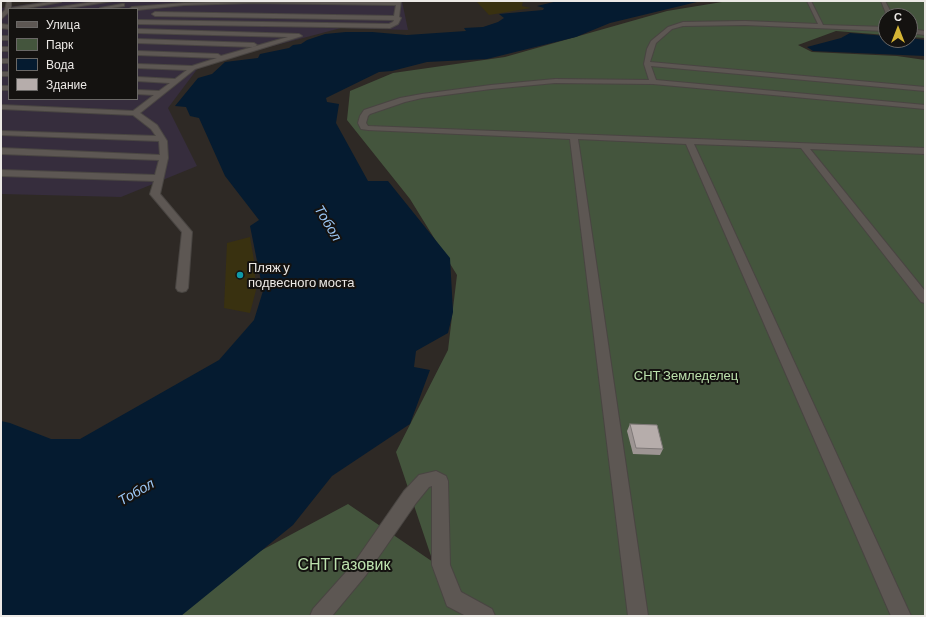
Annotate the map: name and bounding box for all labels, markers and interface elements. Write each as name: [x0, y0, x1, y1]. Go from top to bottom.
legend: [8, 8, 138, 100]
north arrow: [878, 8, 918, 48]
text: С: [894, 10, 902, 23]
text: Улица: [46, 17, 80, 31]
text: Парк: [46, 37, 73, 51]
text: Вода: [46, 57, 74, 71]
text: Здание: [46, 77, 87, 91]
water label: Тобол: [311, 202, 345, 244]
place label: Пляж у подвесного моста: [248, 260, 354, 291]
marker: Пляж у подвесного моста: [235, 270, 245, 280]
park label: СНТ Земледелец: [634, 368, 738, 384]
water label: Тобол: [115, 475, 157, 509]
park label: СНТ Газовик: [297, 555, 391, 575]

